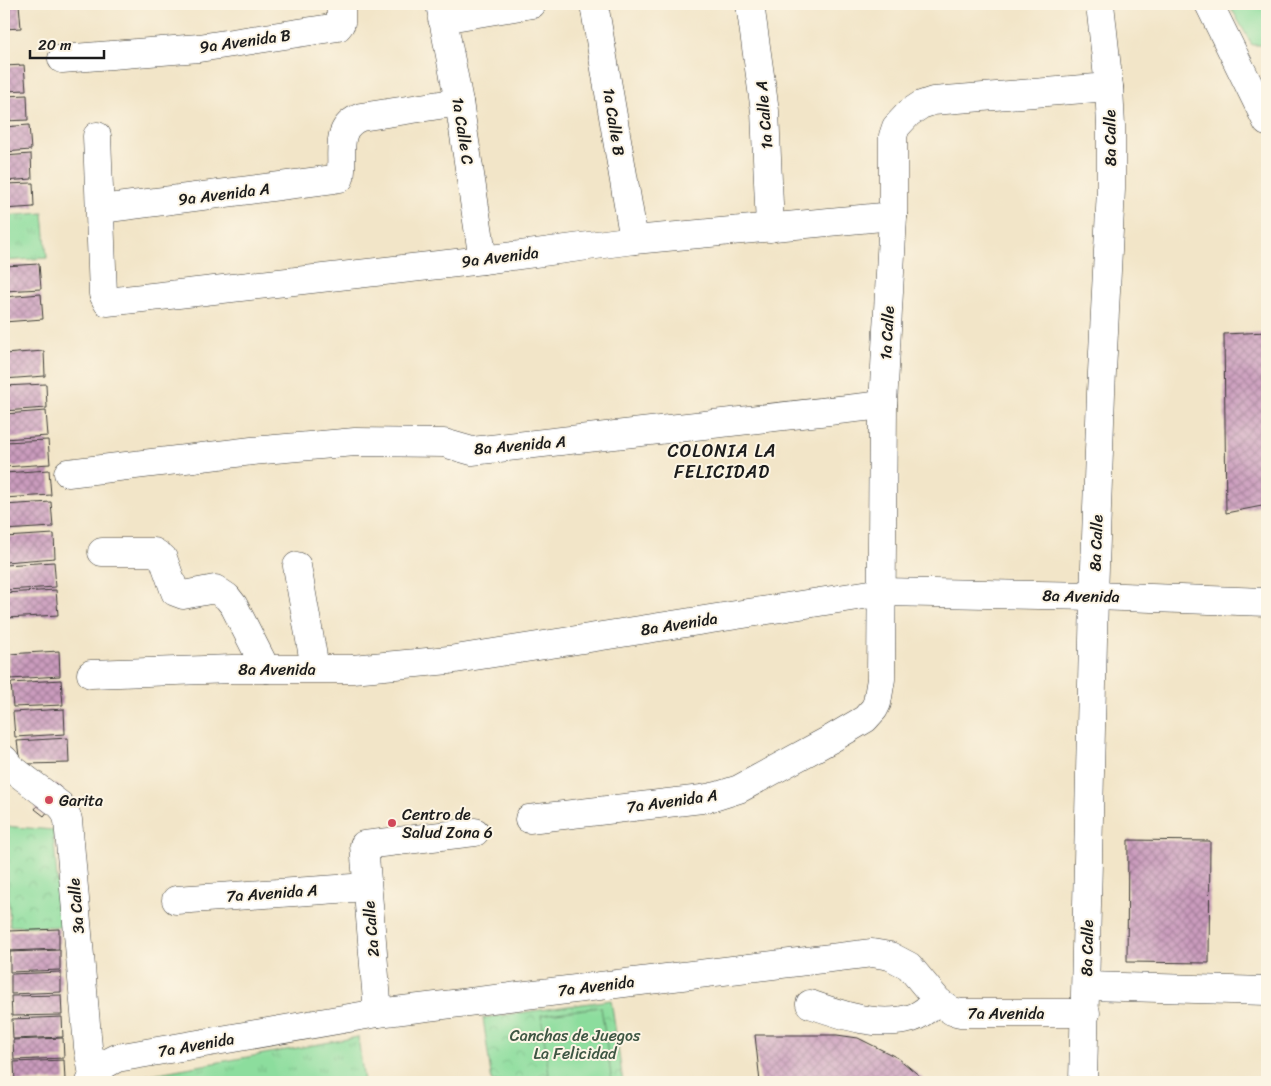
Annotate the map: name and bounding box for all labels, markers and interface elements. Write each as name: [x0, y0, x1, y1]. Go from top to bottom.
street label: 9a Avenida B: [197, 20, 293, 62]
scale bar: [30, 28, 104, 60]
text: 20 m: [38, 32, 72, 58]
street label: 1a Calle A: [747, 80, 781, 150]
street label: 1a Calle B: [594, 86, 634, 158]
street label: 1a Calle C: [443, 95, 483, 167]
street label: 8a Calle: [1095, 109, 1125, 167]
street label: 9a Avenida A: [176, 174, 272, 214]
street label: 9a Avenida: [460, 238, 540, 276]
street label: 1a Calle: [871, 305, 903, 361]
street label: 8a Avenida A: [473, 427, 567, 463]
district label: COLONIA LA FELICIDAD: [667, 435, 777, 488]
street label: 8a Calle: [1081, 514, 1111, 572]
street label: 8a Avenida: [1042, 581, 1120, 611]
street label: 8a Avenida: [638, 604, 720, 644]
street label: 8a Avenida: [238, 655, 316, 684]
street label: 7a Avenida A: [625, 780, 719, 822]
place label: Garita: [59, 786, 103, 815]
marker: Garita: [43, 794, 55, 806]
place label: Centro de Salud Zona 6: [402, 800, 493, 847]
marker: Centro de Salud Zona 6: [386, 817, 398, 829]
street label: 7a Avenida A: [225, 875, 319, 911]
street label: 3a Calle: [59, 877, 93, 935]
street label: 2a Calle: [354, 899, 388, 958]
street label: 8a Calle: [1072, 919, 1102, 977]
street label: 7a Avenida: [556, 967, 636, 1005]
street label: 7a Avenida: [968, 999, 1045, 1028]
park label: Canchas de Juegos La Felicidad: [510, 1021, 641, 1068]
street label: 7a Avenida: [156, 1024, 236, 1066]

